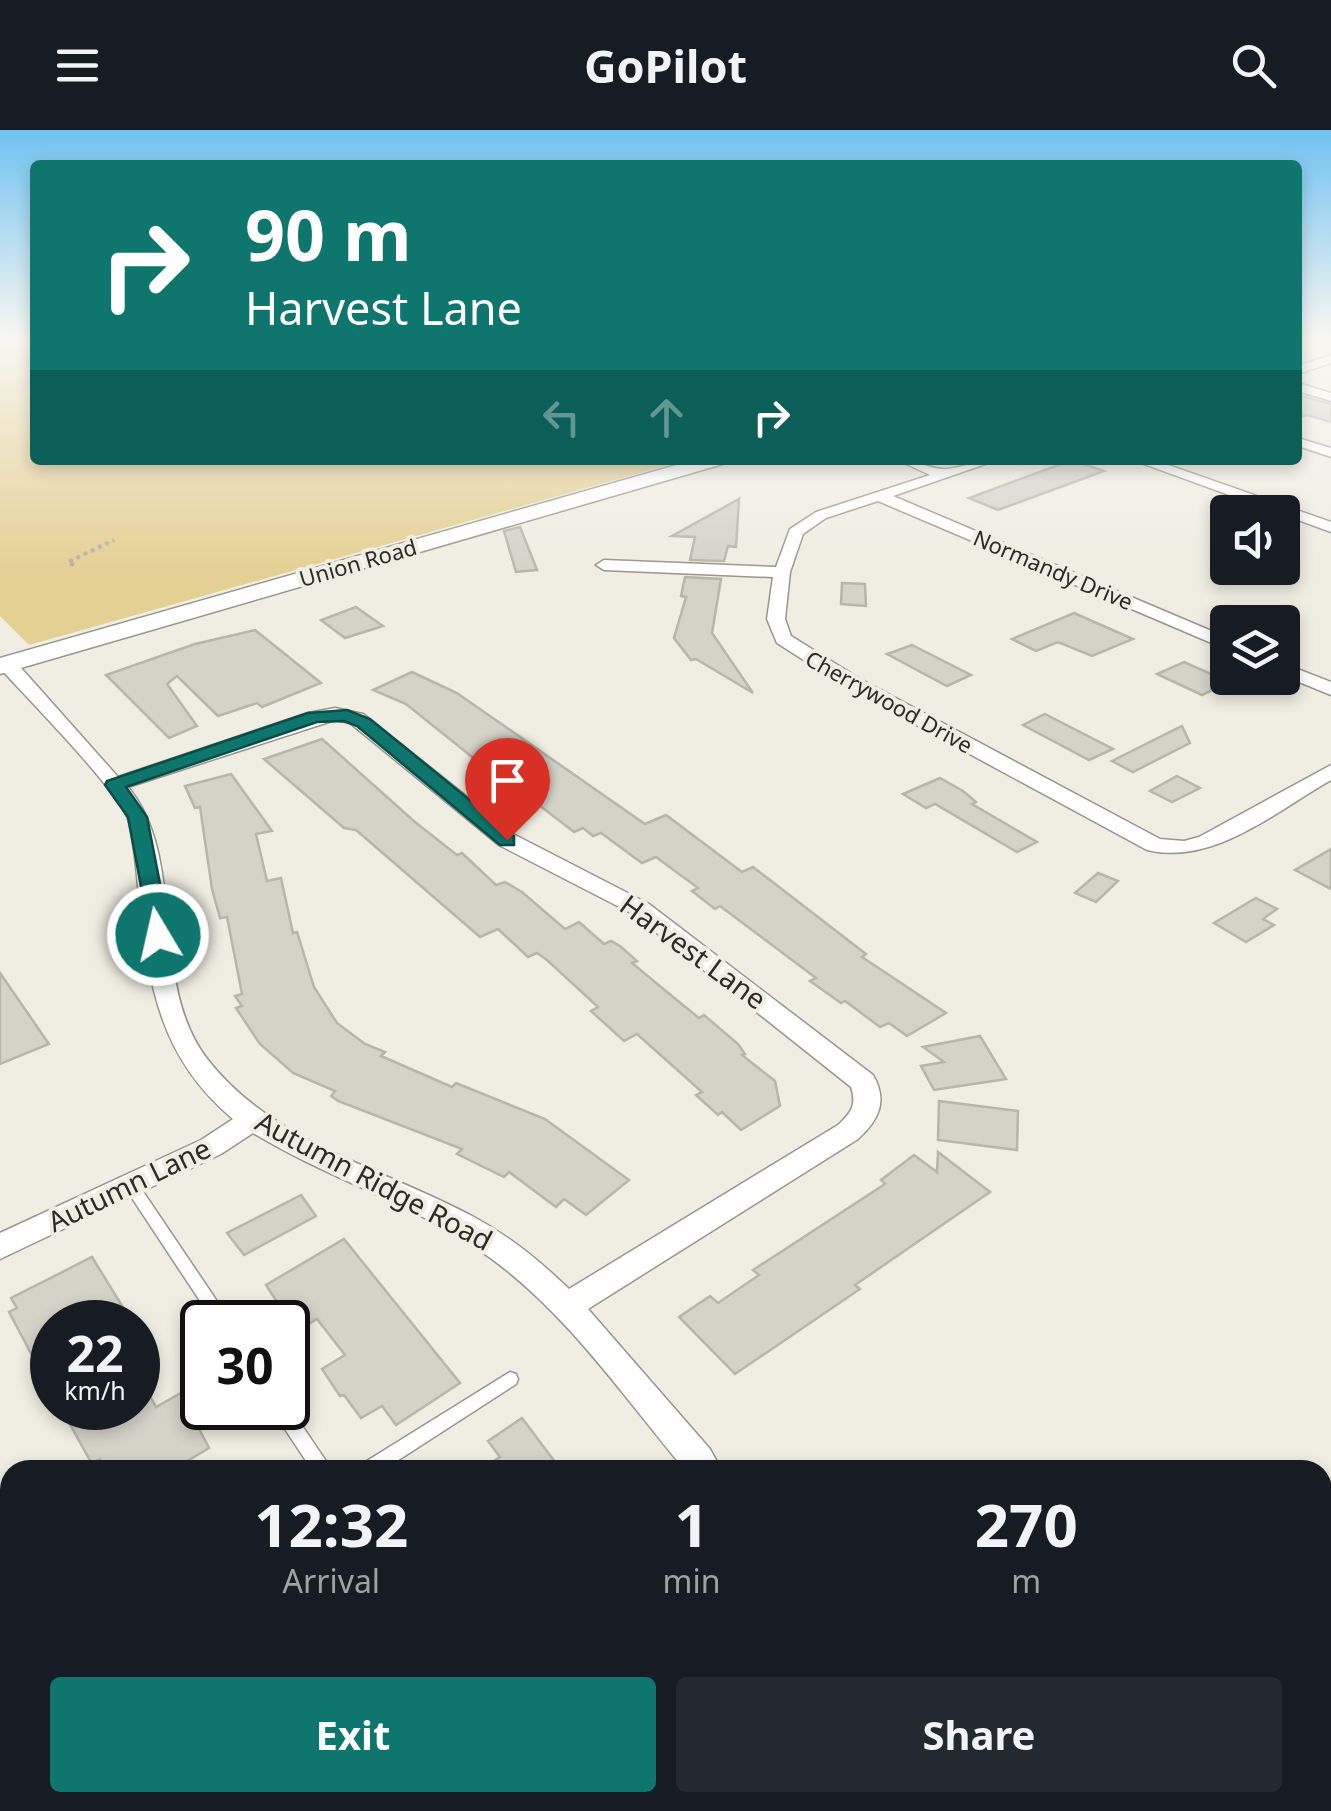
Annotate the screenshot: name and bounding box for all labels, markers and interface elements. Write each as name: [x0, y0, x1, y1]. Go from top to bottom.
text: GoPilot: [584, 35, 747, 96]
icon: menu: [50, 38, 105, 93]
icon: search: [1226, 38, 1281, 93]
text: 90 m: [245, 186, 412, 282]
icon: right: [80, 200, 210, 330]
text: Harvest Lane: [245, 277, 522, 338]
icon: left: [534, 390, 589, 445]
icon: ahead: [639, 390, 694, 445]
icon: right: [744, 390, 799, 445]
map controls: [1210, 495, 1300, 695]
button: sound: [1210, 495, 1300, 585]
street label: Normandy Drive: [969, 522, 1138, 616]
street label: Union Road: [296, 531, 420, 593]
button: layers: [1210, 605, 1300, 695]
street label: Cherrywood Drive: [800, 643, 978, 760]
pin: [465, 738, 550, 841]
icon: arrive: [480, 753, 535, 808]
position arrow: [106, 883, 210, 987]
street label: Harvest Lane: [613, 885, 774, 1017]
street label: Autumn Ridge Road: [250, 1102, 499, 1259]
street label: Autumn Lane: [41, 1128, 216, 1240]
speed limit sign: 30: [180, 1300, 310, 1430]
text: 22: [66, 1319, 124, 1387]
text: km/h: [64, 1373, 126, 1407]
text: 12:32: [254, 1483, 408, 1565]
text: 1: [674, 1483, 709, 1565]
text: 270: [975, 1483, 1078, 1565]
text: Arrival: [283, 1559, 380, 1602]
text: min: [663, 1559, 721, 1602]
text: m: [1011, 1559, 1041, 1602]
button: Exit: [50, 1677, 656, 1792]
button: Share: [676, 1677, 1282, 1792]

